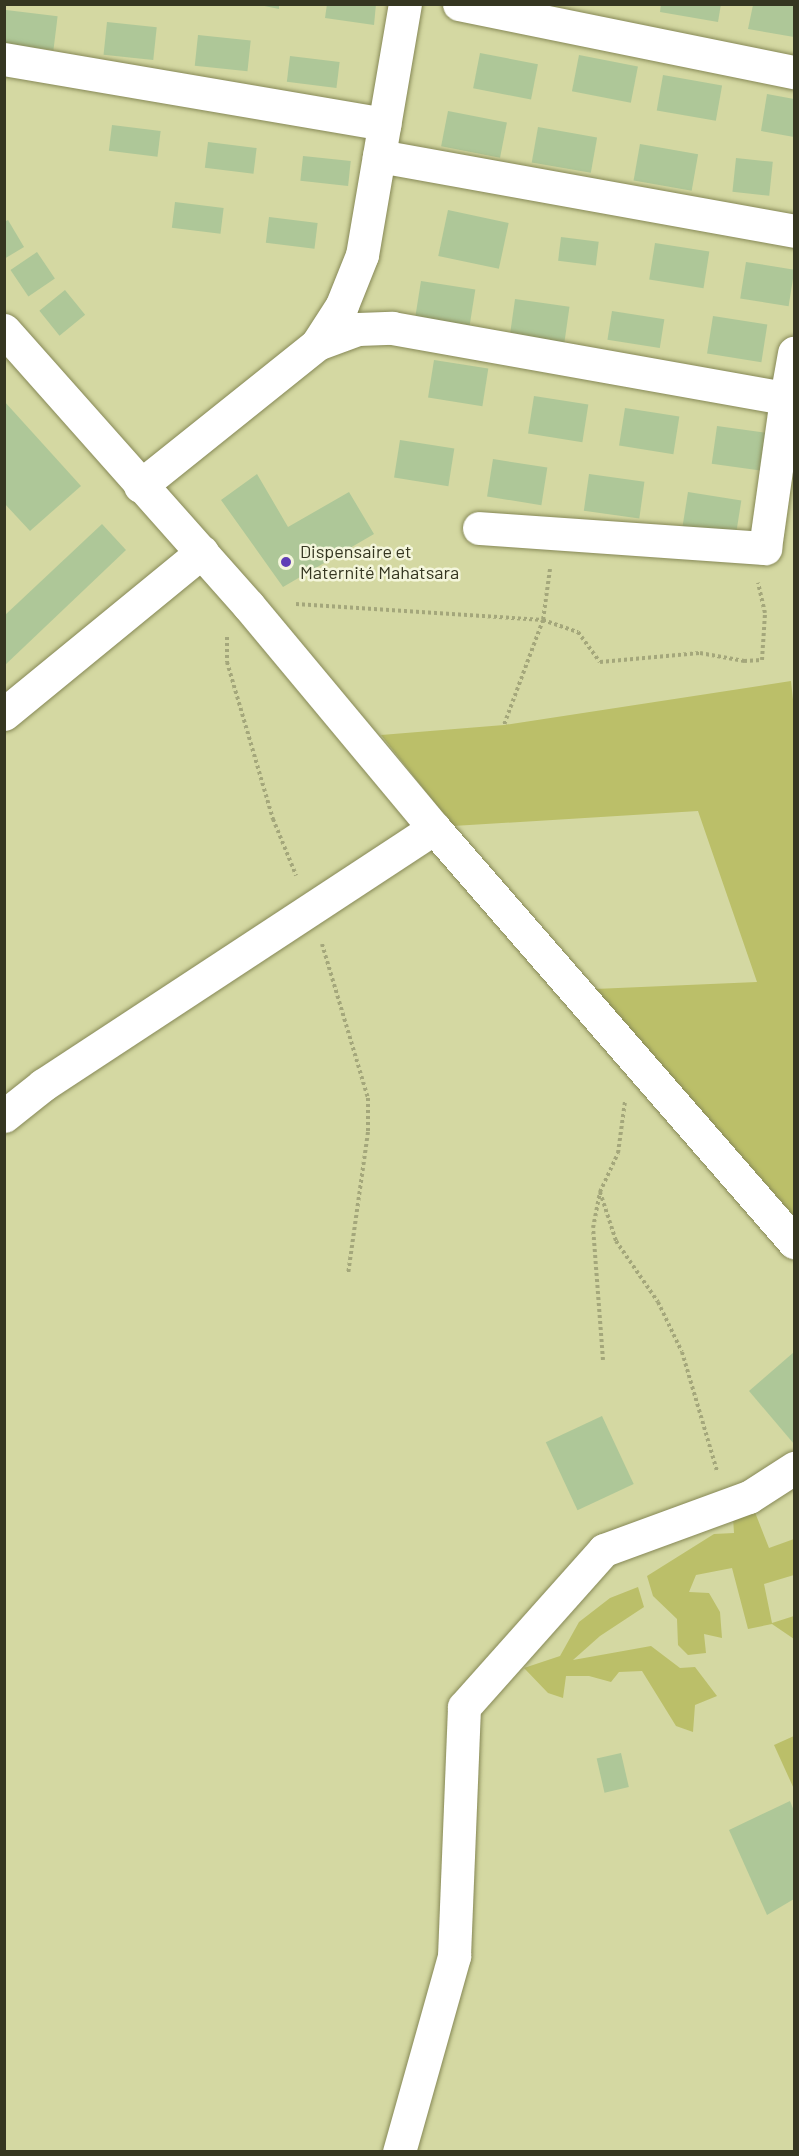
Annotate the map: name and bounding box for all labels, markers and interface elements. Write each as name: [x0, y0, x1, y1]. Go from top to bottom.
place label: Dispensaire et Maternité Mahatsara: [300, 541, 459, 584]
marker: Dispensaire et Maternité Mahatsara: [277, 553, 295, 571]

